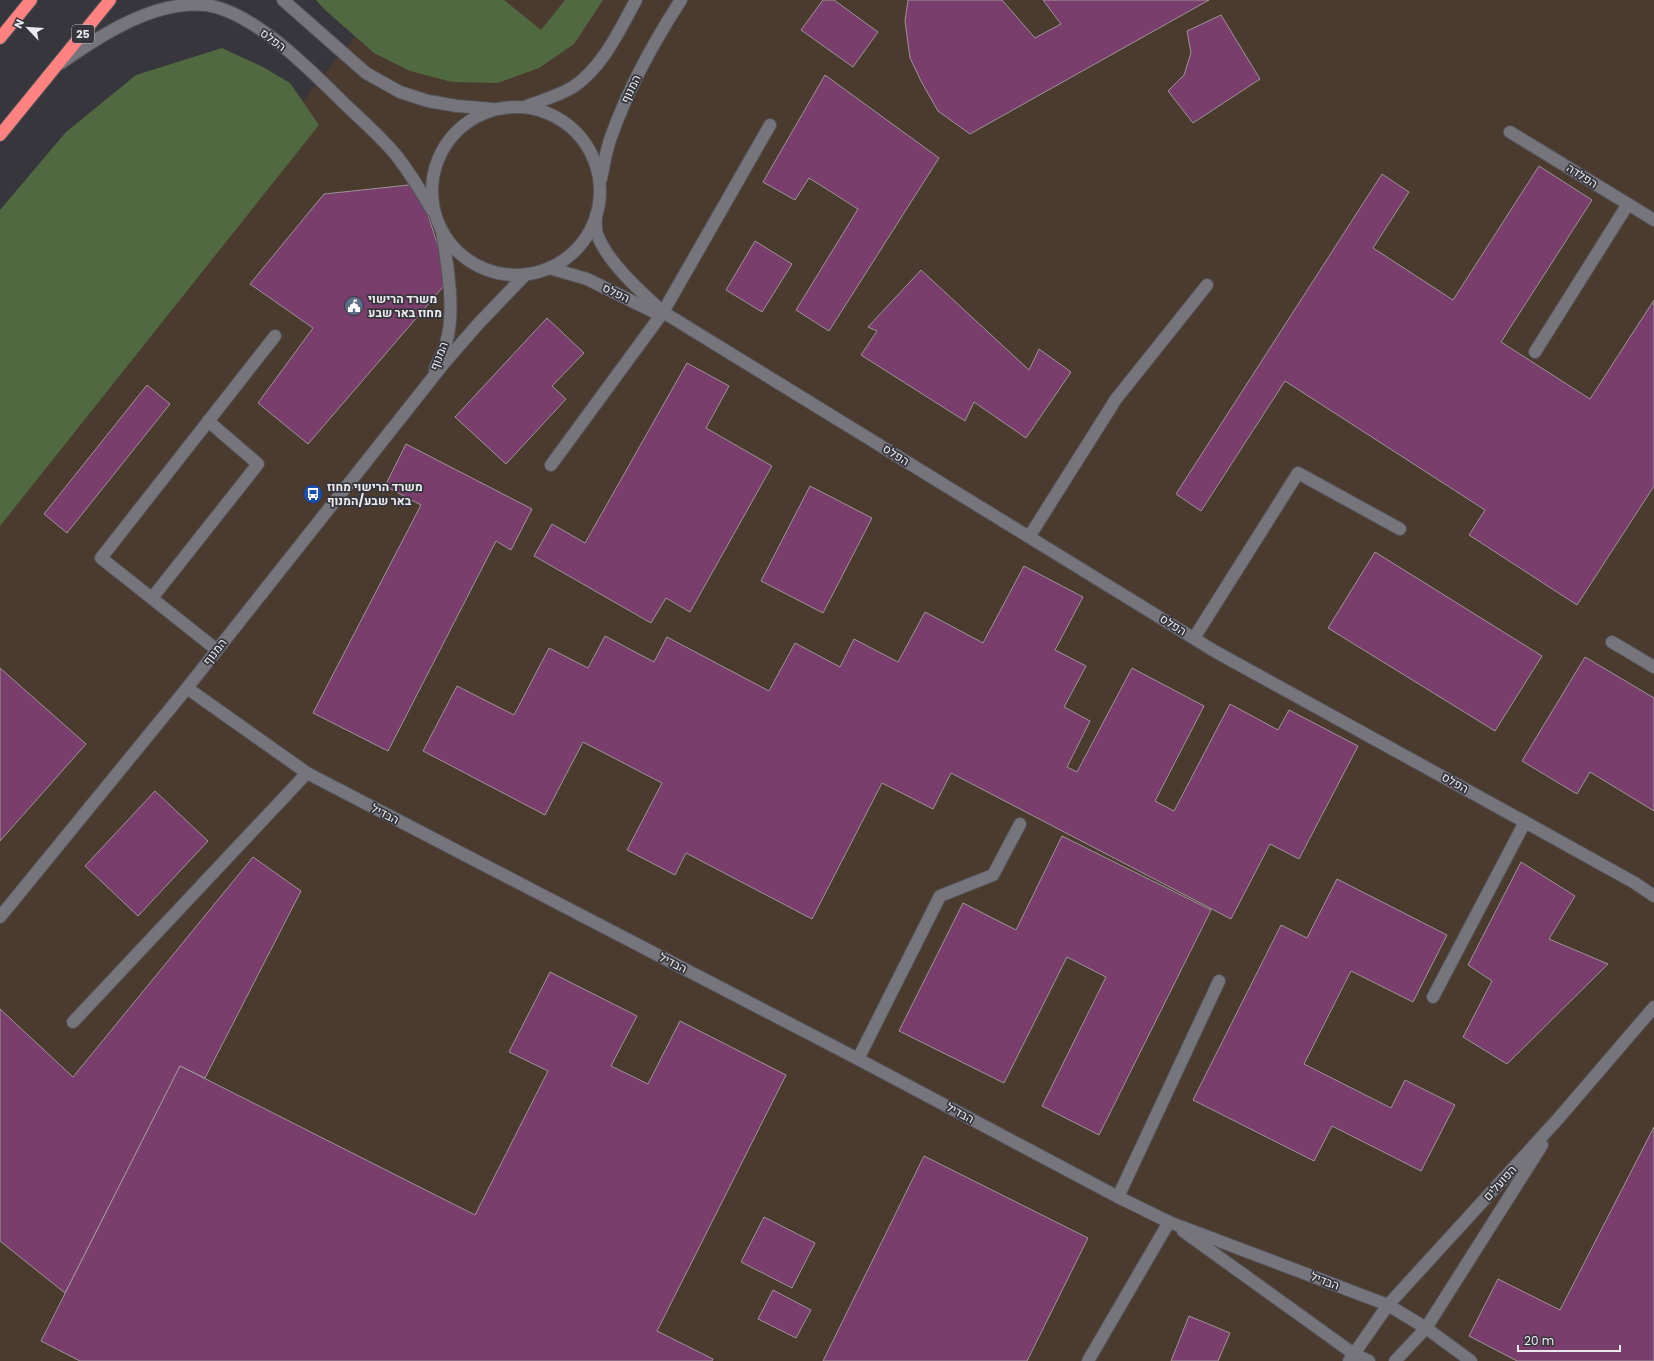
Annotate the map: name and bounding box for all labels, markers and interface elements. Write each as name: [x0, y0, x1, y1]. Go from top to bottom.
north arrow: [8, 8, 48, 48]
text: N: [10, 17, 28, 31]
street label: הפלס: [257, 24, 290, 55]
road number: 25: [72, 25, 94, 43]
street label: המנוף: [617, 72, 645, 106]
street label: הפלדה: [1563, 159, 1601, 192]
street label: הפלס: [600, 279, 633, 306]
place label: משרד הרישוי מחוז באר שבע: [368, 290, 442, 321]
public building icon: משרד הרישוי מחוז באר שבע: [343, 295, 365, 317]
street label: המנוף: [425, 339, 452, 373]
street label: הפלס: [880, 440, 913, 469]
place label: משרד הרישוי מחוז באר שבע/המנוף: [327, 478, 423, 509]
bus stop icon: משרד הרישוי מחוז באר שבע/המנוף: [302, 483, 324, 505]
street label: הפלס: [1157, 610, 1190, 639]
street label: המנוף: [199, 635, 230, 669]
street label: הפלס: [1439, 768, 1472, 797]
street label: הבדיל: [368, 799, 402, 828]
street label: הבדיל: [656, 948, 690, 977]
street label: הבדיל: [943, 1098, 977, 1127]
street label: הפועלים: [1479, 1161, 1520, 1204]
street label: הבדיל: [1308, 1267, 1342, 1294]
scale bar: [1518, 1327, 1620, 1353]
text: 20 m: [1524, 1332, 1554, 1349]

